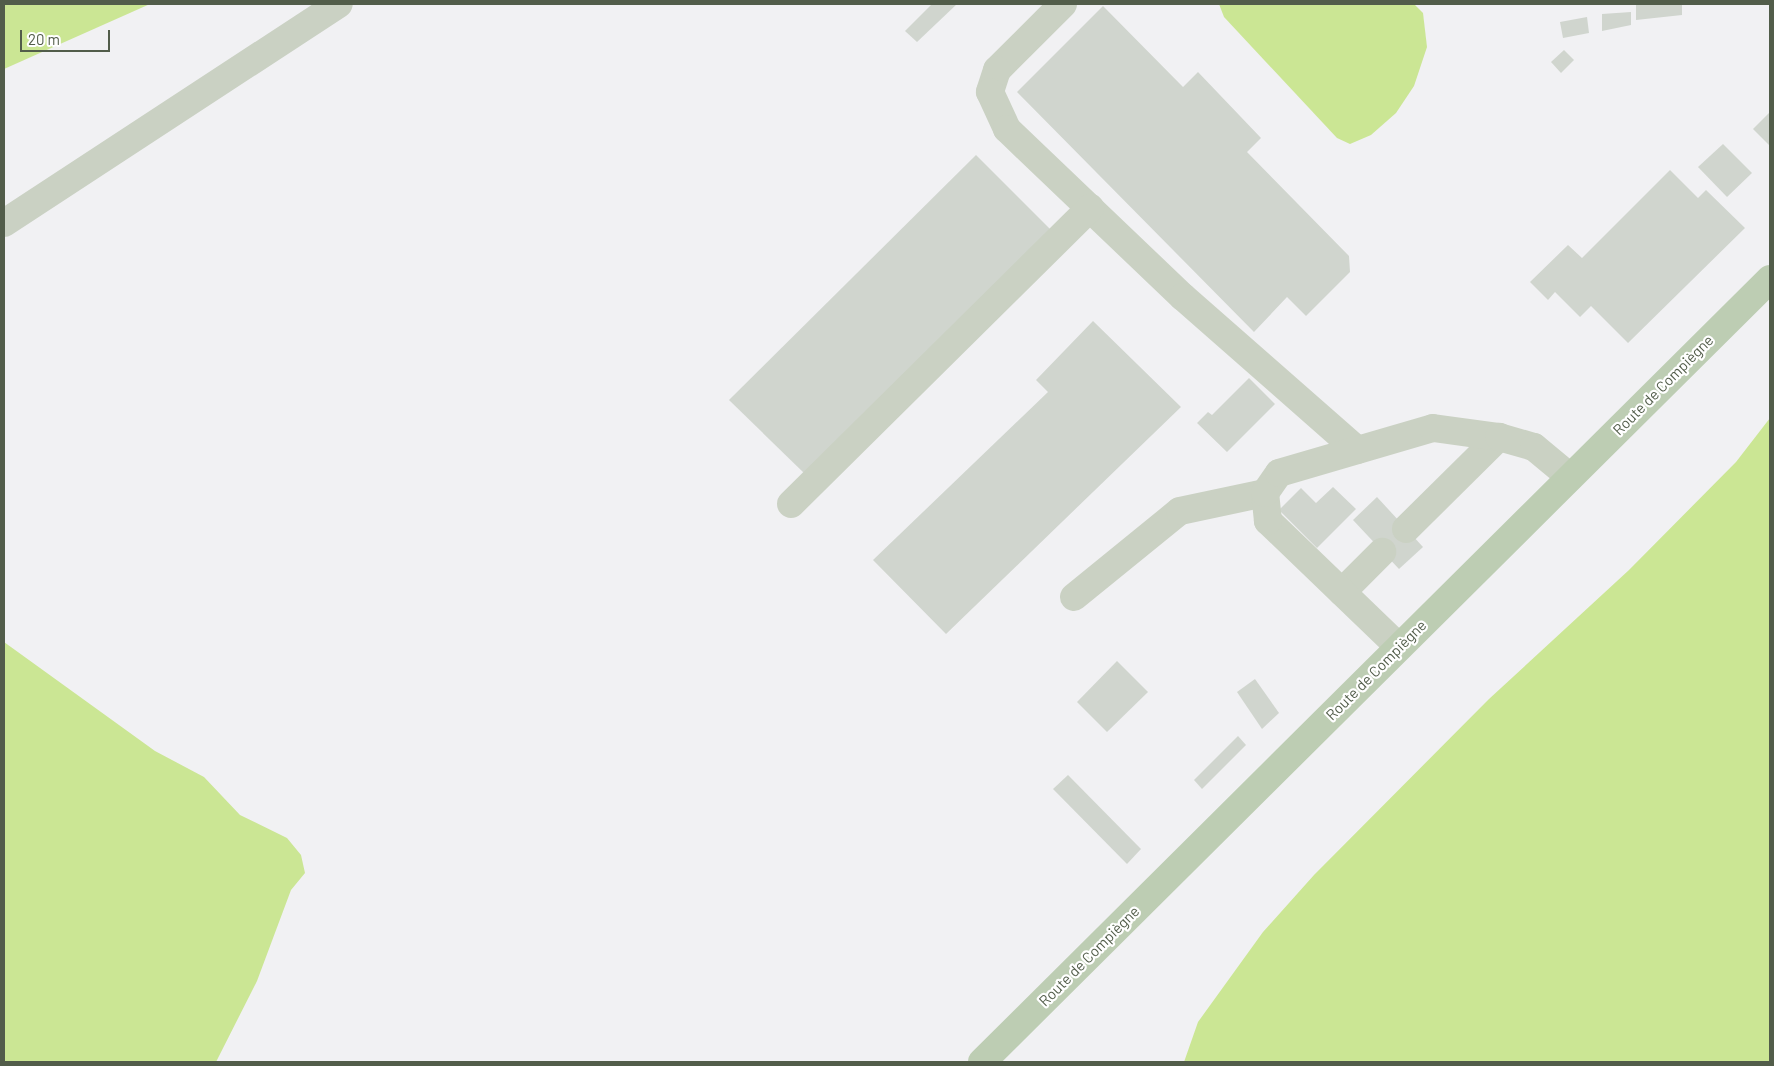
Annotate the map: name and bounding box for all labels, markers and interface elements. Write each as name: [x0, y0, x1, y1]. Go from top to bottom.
scale bar: [22, 20, 112, 52]
text: 20 m: [28, 30, 60, 48]
street label: Route de Compiègne: [1609, 331, 1717, 439]
street label: Route de Compiègne: [1322, 616, 1430, 724]
street label: Route de Compiègne: [1035, 902, 1143, 1010]

